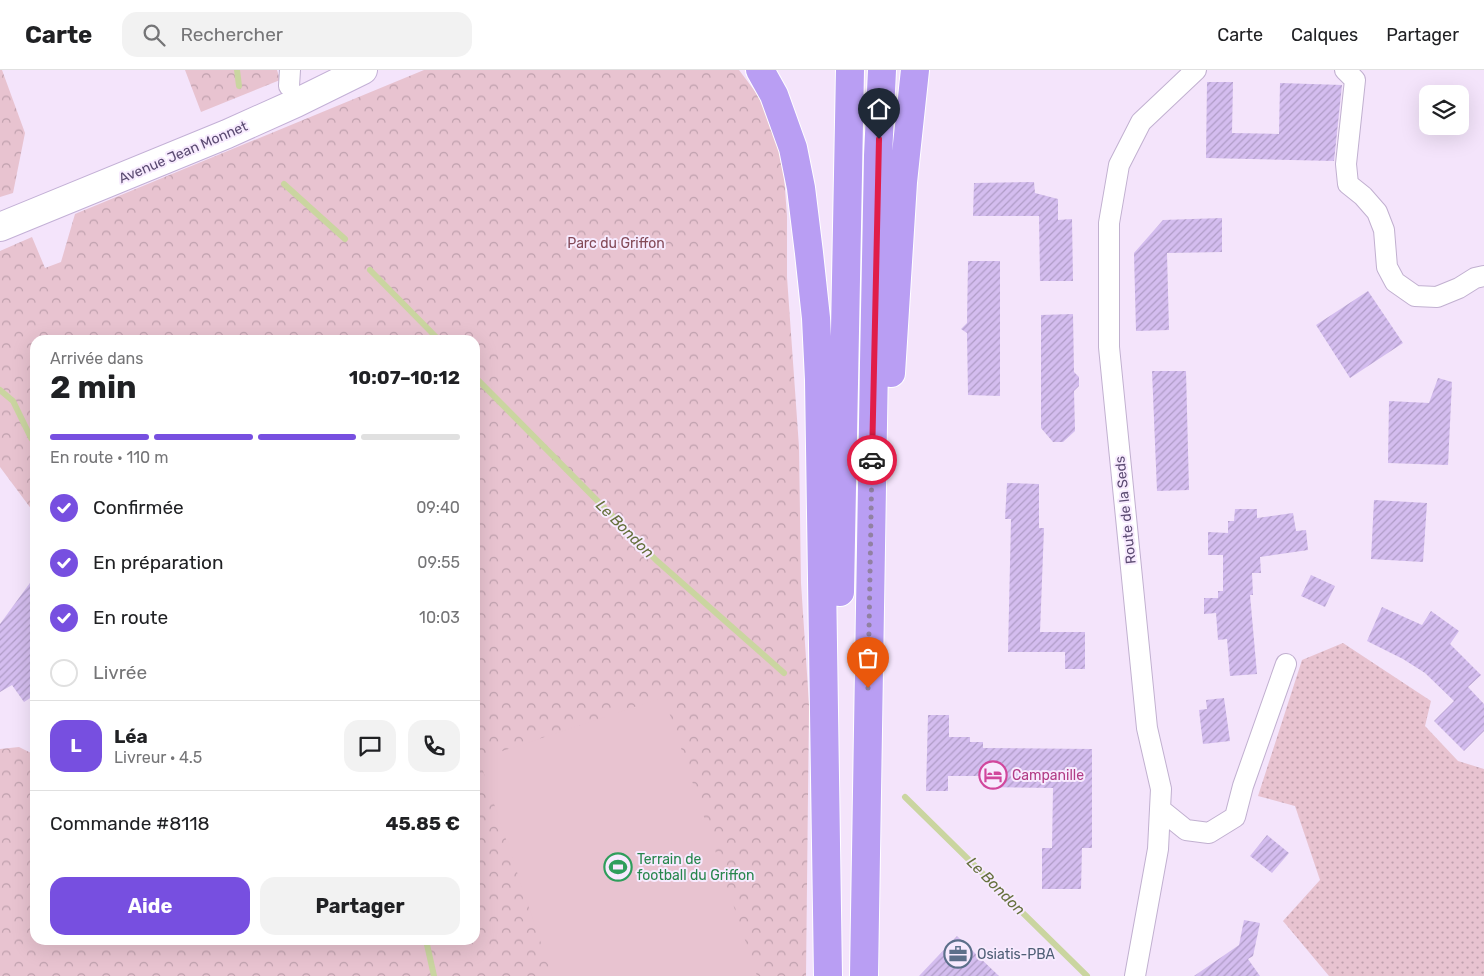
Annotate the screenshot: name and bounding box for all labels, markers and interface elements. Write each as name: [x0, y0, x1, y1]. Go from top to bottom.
search box: [122, 12, 472, 57]
text: Carte: [25, 21, 92, 49]
icon: search: [140, 21, 168, 49]
text: Rechercher: [180, 23, 283, 46]
text: Carte: [1217, 24, 1263, 46]
text: Calques: [1291, 24, 1358, 46]
text: Partager: [1386, 24, 1459, 46]
map controls: [1419, 85, 1469, 135]
button: layers: [1419, 85, 1469, 135]
pin: [858, 88, 900, 139]
icon: home: [865, 95, 893, 123]
street label: Avenue Jean Monnet: [116, 117, 251, 187]
park label: Parc du Griffon: [567, 235, 665, 252]
text: Arrivée dans: [50, 349, 143, 368]
text: 10:07–10:12: [349, 366, 460, 389]
text: 2 min: [50, 368, 137, 406]
courier: [847, 435, 897, 485]
icon: car: [858, 446, 886, 474]
text: En route · 110 m: [50, 448, 168, 467]
street label: Route de la Seds: [1111, 455, 1140, 565]
icon: check: [50, 494, 78, 522]
text: Confirmée: [93, 496, 184, 519]
water label: Le Bondon: [592, 496, 658, 562]
text: 09:40: [416, 498, 460, 517]
icon: check: [50, 549, 78, 577]
text: En préparation: [93, 551, 223, 574]
text: 09:55: [417, 553, 460, 572]
icon: check: [50, 604, 78, 632]
text: En route: [93, 606, 168, 629]
text: 10:03: [419, 608, 460, 627]
pin: [847, 637, 889, 688]
icon: bag: [854, 644, 882, 672]
text: Livrée: [93, 661, 147, 684]
button: chat: [344, 720, 396, 772]
button: phone: [408, 720, 460, 772]
text: Léa: [114, 725, 148, 748]
text: L: [70, 734, 82, 757]
text: Livreur · 4.5: [114, 748, 202, 767]
hotel icon: Campanille: [978, 760, 1008, 790]
place label: Campanille: [1012, 767, 1084, 784]
text: Commande #8118: [50, 812, 210, 835]
text: 45.85 €: [385, 812, 460, 835]
place label: Terrain de football du Griffon: [637, 851, 755, 884]
sports icon: Terrain de football du Griffon: [603, 852, 633, 882]
water label: Le Bondon: [963, 853, 1029, 919]
button: Aide: [50, 877, 250, 935]
button: Partager: [260, 877, 460, 935]
office icon: Osiatis-PBA: [943, 939, 973, 969]
place label: Osiatis-PBA: [977, 946, 1055, 963]

